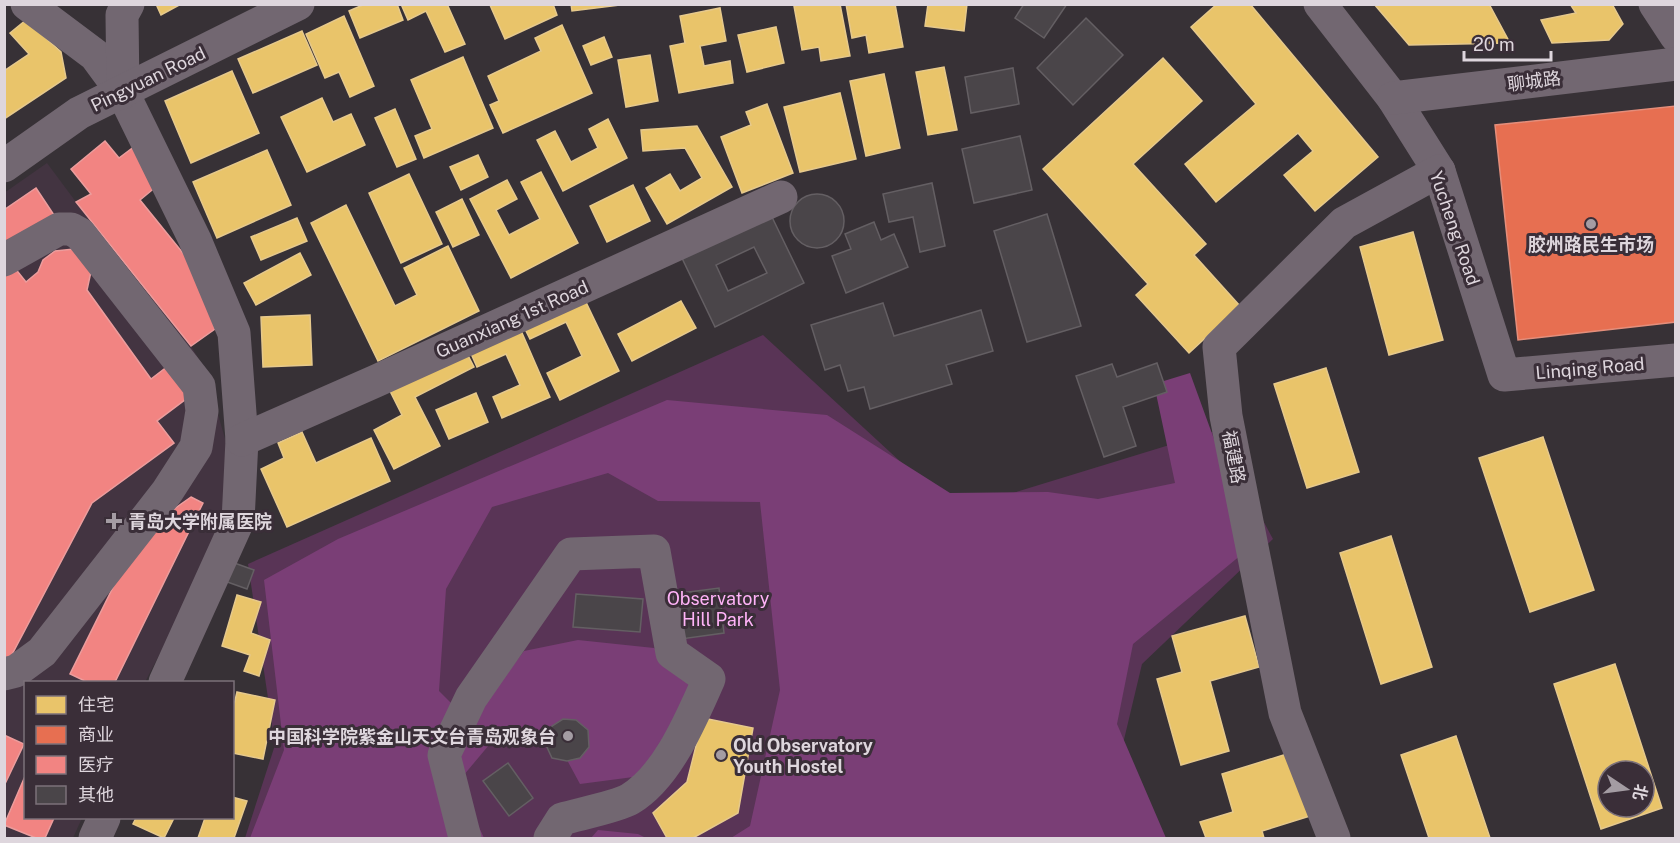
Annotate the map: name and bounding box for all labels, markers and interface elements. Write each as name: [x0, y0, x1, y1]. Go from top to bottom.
scale bar: [1464, 24, 1551, 62]
text: 20 m: [1473, 34, 1515, 55]
street label: Pingyuan Road: [87, 42, 209, 116]
street label: 聊城路: [1506, 67, 1562, 95]
street label: Yucheng Road: [1426, 168, 1484, 288]
marker: 胶州路民生市场: [1584, 217, 1598, 231]
place label: 胶州路民生市场: [1528, 234, 1654, 255]
street label: Guanxiang 1st Road: [433, 276, 591, 362]
street label: Linqing Road: [1535, 353, 1645, 383]
street label: 福建路: [1219, 428, 1249, 486]
place label: 青岛大学附属医院: [128, 511, 272, 532]
marker: 青岛大学附属医院: [105, 512, 123, 530]
park label: Observatory Hill Park: [667, 588, 770, 630]
legend: [24, 681, 234, 819]
text: 住宅: [78, 694, 114, 715]
text: 商业: [78, 724, 114, 745]
place label: 中国科学院紫金山天文台青岛观象台: [268, 726, 556, 747]
marker: 中国科学院紫金山天文台青岛观象台: [561, 729, 575, 743]
place label: Old Observatory Youth Hostel: [733, 735, 873, 777]
marker: Old Observatory Youth Hostel: [714, 748, 728, 762]
text: 医疗: [78, 754, 114, 775]
north arrow: [1596, 759, 1656, 819]
text: 北: [1629, 782, 1651, 802]
text: 其他: [78, 784, 114, 805]

